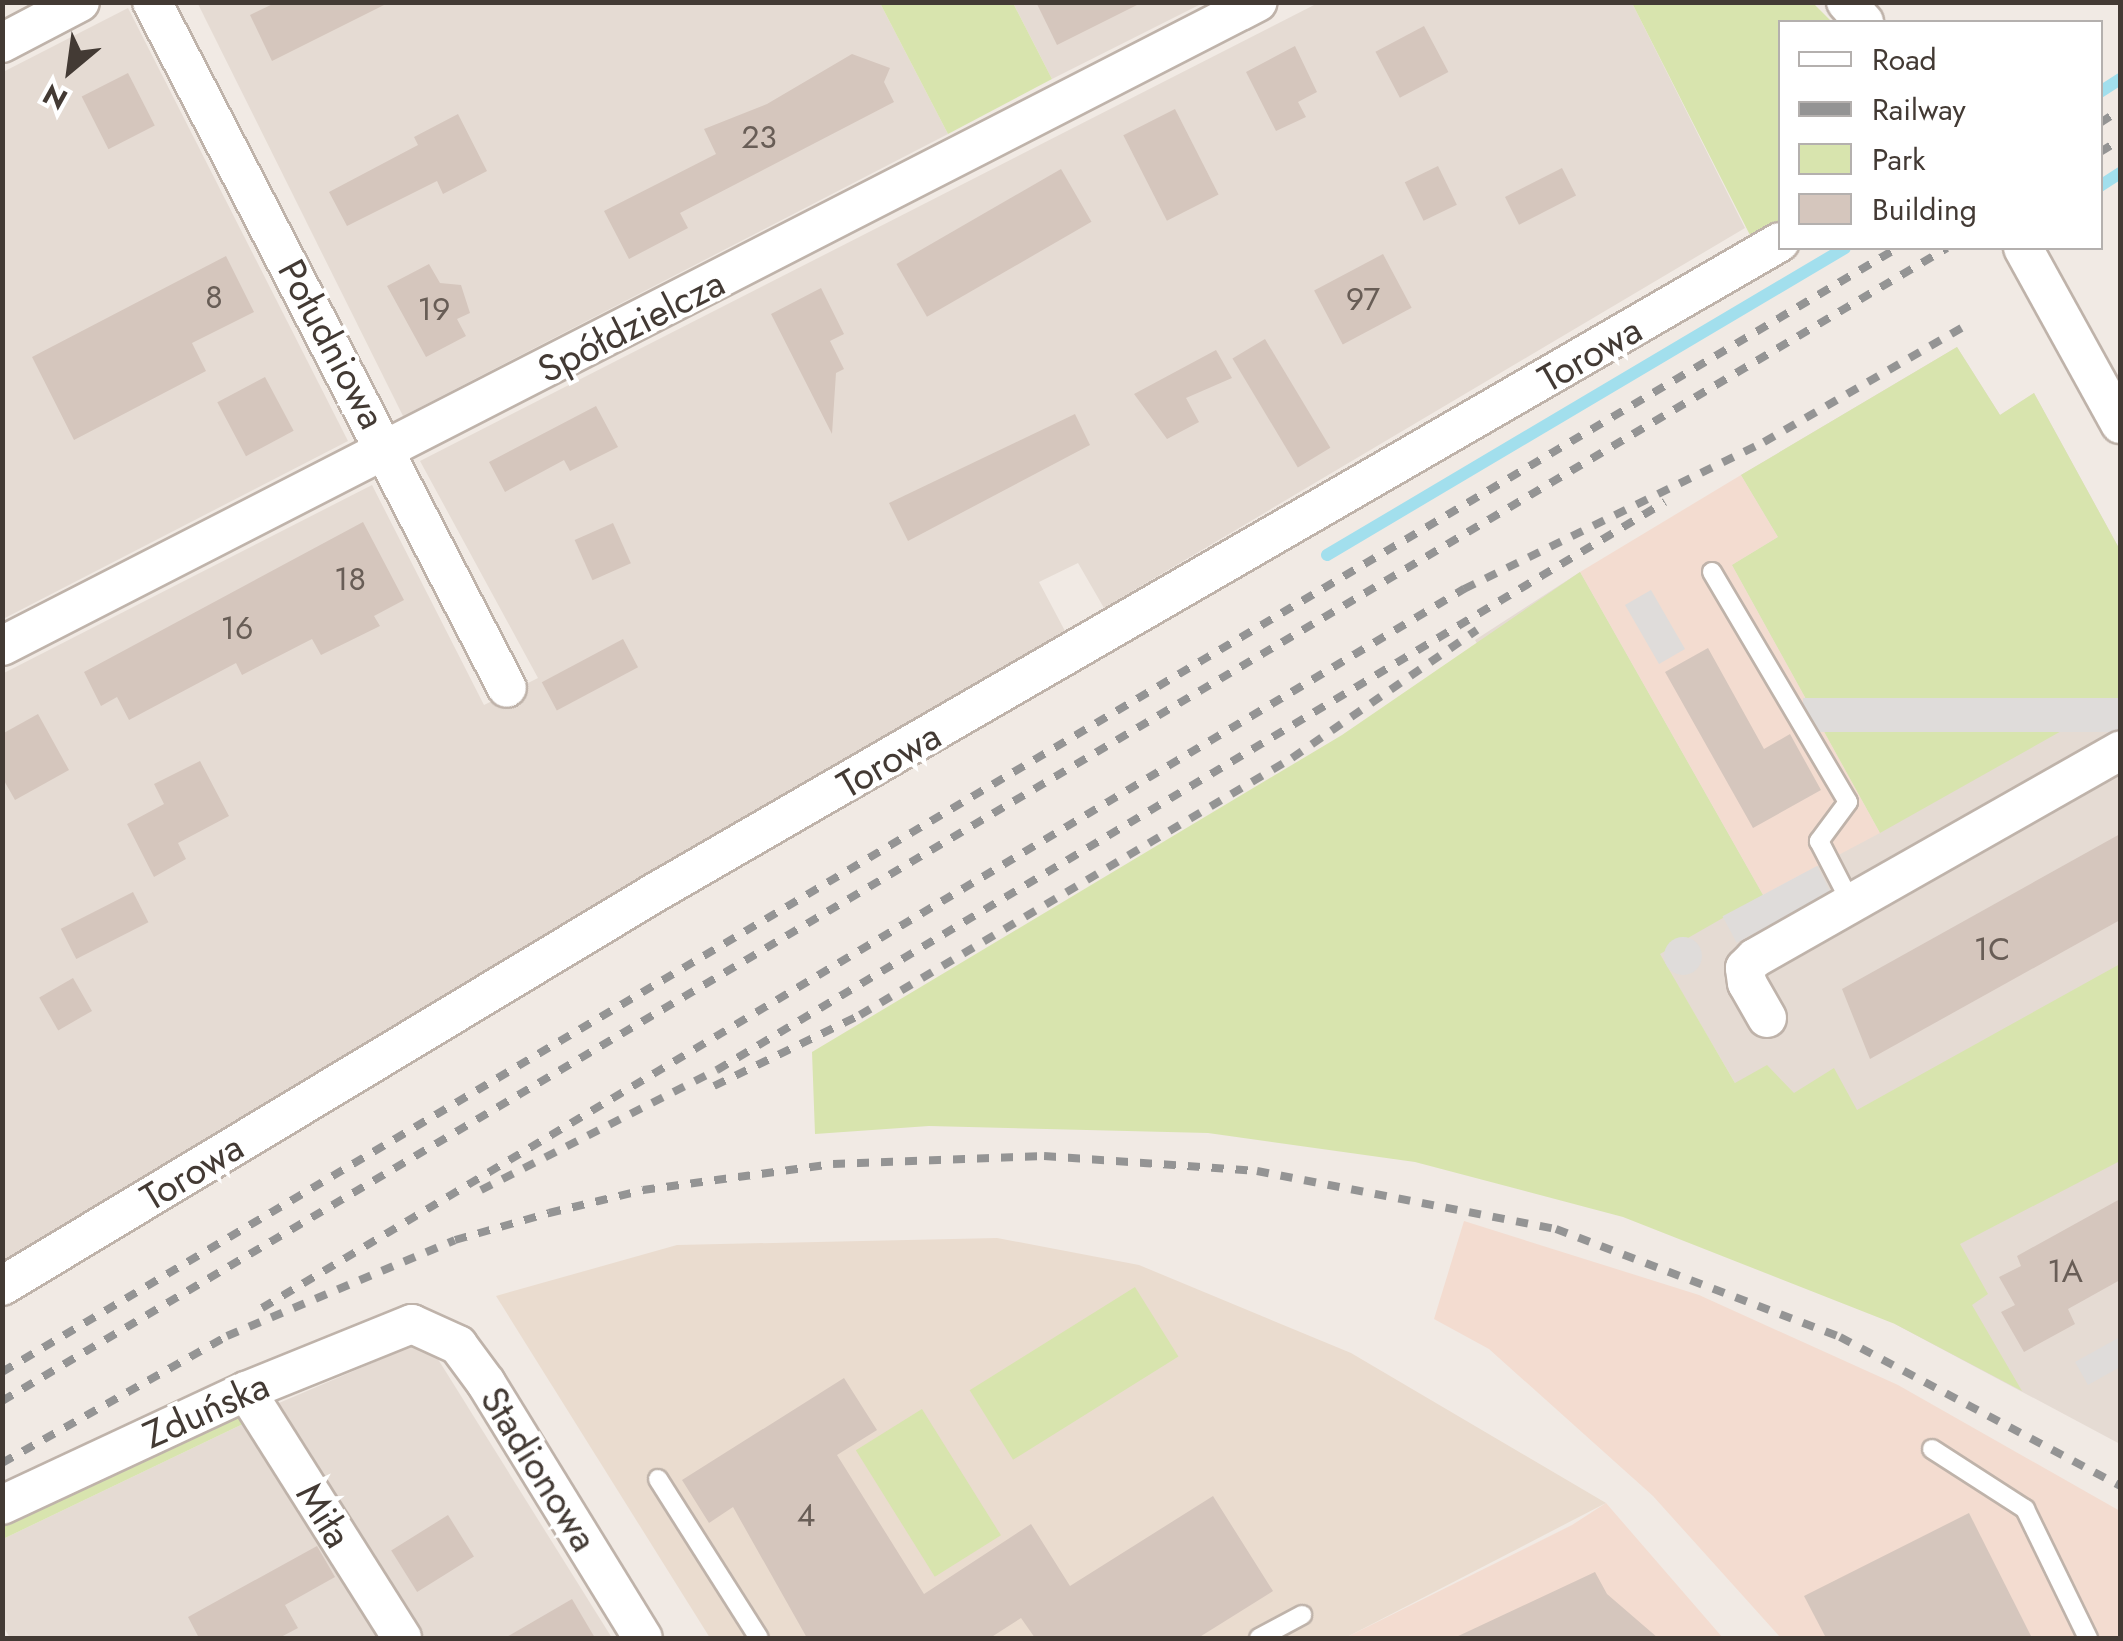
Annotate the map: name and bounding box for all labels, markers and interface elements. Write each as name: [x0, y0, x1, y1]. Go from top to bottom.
north arrow: [20, 20, 120, 120]
legend: [1778, 20, 2103, 250]
text: Road: [1872, 38, 1937, 81]
text: N: [36, 73, 75, 120]
text: Railway: [1872, 88, 1966, 131]
house number: 23: [741, 118, 777, 156]
text: Park: [1872, 138, 1925, 181]
text: Building: [1872, 188, 1977, 231]
street label: Południowa: [268, 252, 396, 436]
street label: Spółdzielcza: [530, 260, 732, 392]
house number: 8: [205, 278, 223, 316]
house number: 97: [1346, 280, 1380, 318]
house number: 19: [418, 290, 450, 328]
street label: Torowa: [1530, 306, 1650, 402]
house number: 18: [334, 560, 366, 598]
house number: 16: [221, 609, 253, 647]
street label: Torowa: [829, 712, 949, 808]
house number: 1C: [1974, 930, 2010, 968]
street label: Torowa: [133, 1124, 251, 1220]
house number: 1A: [2047, 1252, 2083, 1290]
street label: Zduńska: [136, 1362, 276, 1458]
street label: Stadionowa: [471, 1379, 607, 1559]
street label: Miła: [287, 1474, 361, 1556]
house number: 4: [797, 1496, 815, 1534]

